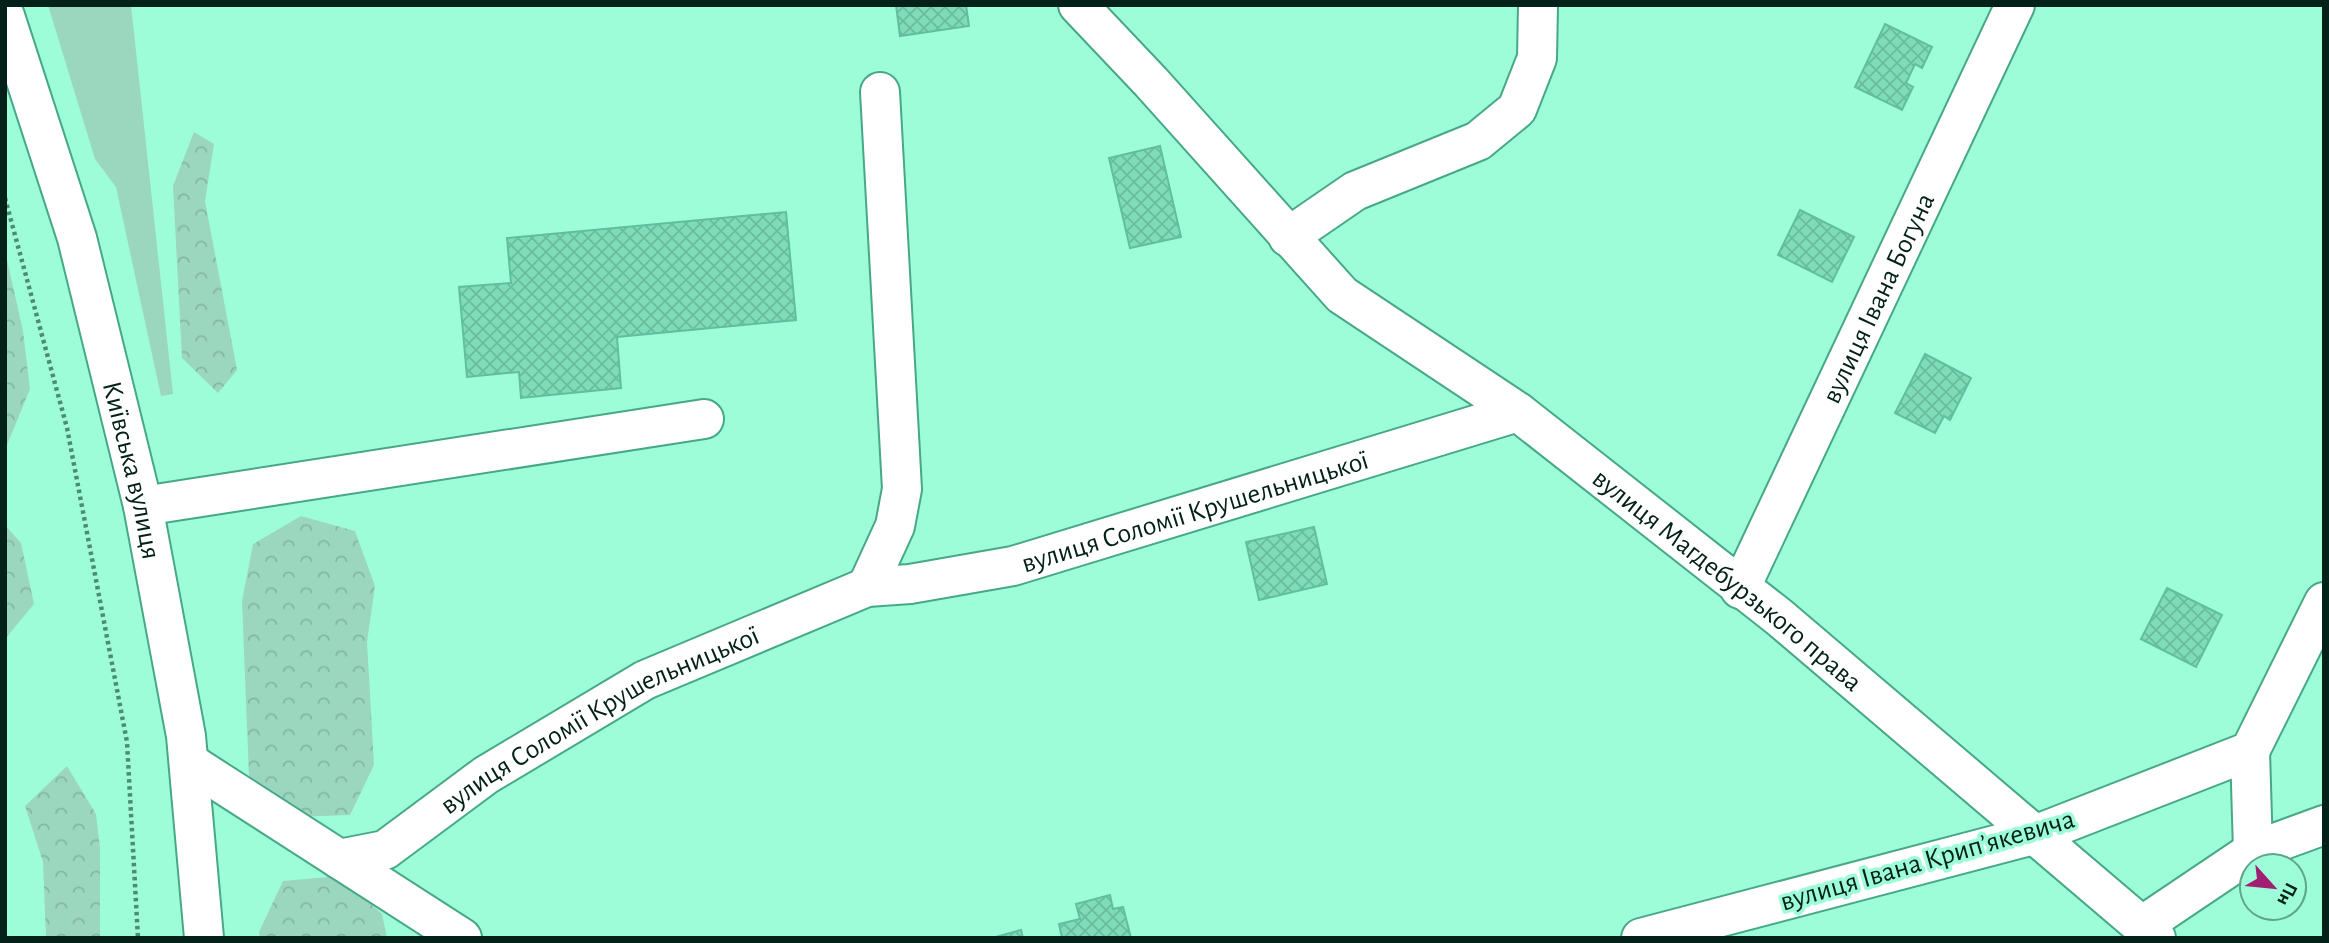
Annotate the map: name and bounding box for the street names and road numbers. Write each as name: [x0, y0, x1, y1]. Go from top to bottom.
street label: вулиця Івана Богуна: [1818, 189, 1941, 408]
street label: Київська вулиця: [97, 378, 165, 562]
street label: вулиця Соломії Крушельницької: [1018, 446, 1372, 579]
street label: вулиця Магдебурзького права: [1587, 464, 1867, 697]
street label: вулиця Соломії Крушельницької: [435, 622, 764, 820]
street label: вулиця Івана Крипʼякевича: [1777, 805, 2078, 916]

